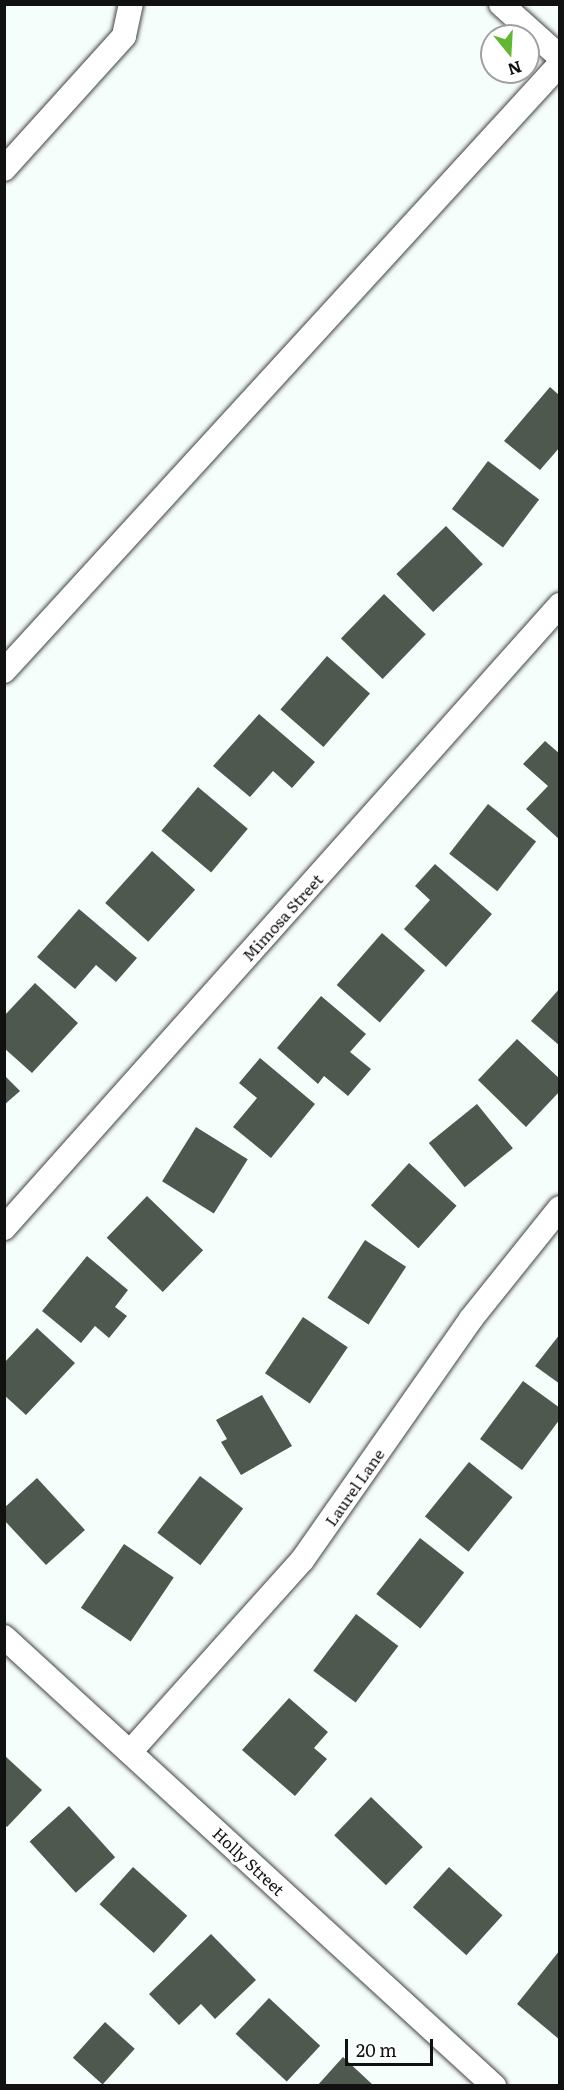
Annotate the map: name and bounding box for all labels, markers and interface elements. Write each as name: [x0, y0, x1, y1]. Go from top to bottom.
north arrow: [480, 24, 540, 84]
text: N: [505, 56, 525, 83]
street label: Mimosa Street: [238, 869, 326, 965]
street label: Laurel Lane: [320, 1445, 388, 1529]
street label: Holly Street: [209, 1823, 289, 1899]
scale bar: [348, 2027, 436, 2065]
text: 20 m: [356, 2036, 397, 2063]

